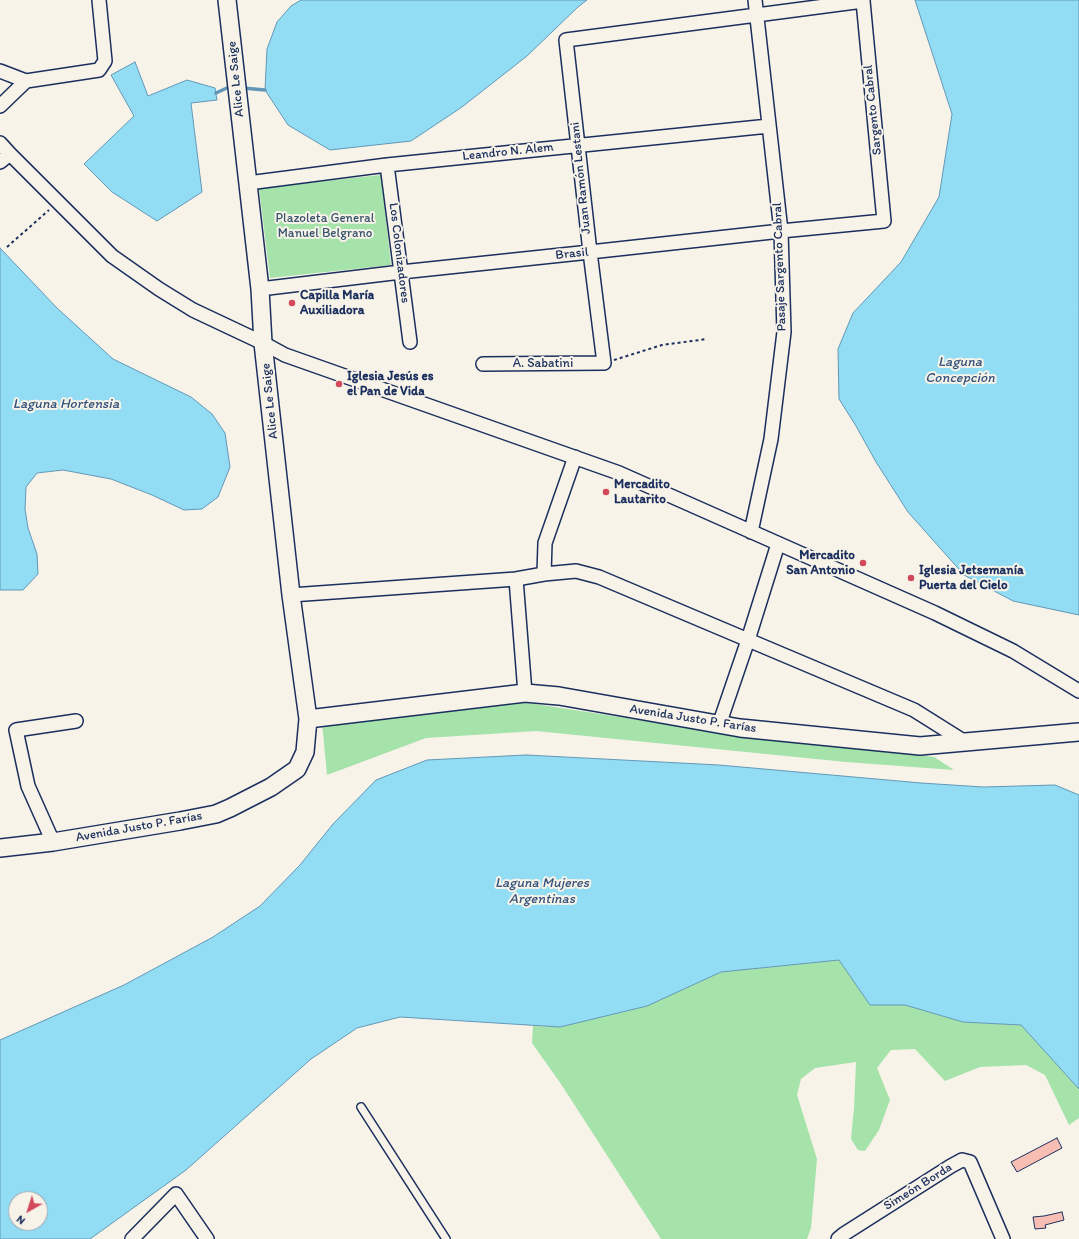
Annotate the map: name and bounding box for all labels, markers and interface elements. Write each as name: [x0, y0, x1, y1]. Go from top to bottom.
street label: Alice Le Saige: [224, 40, 248, 118]
street label: Sargento Cabral: [861, 64, 885, 156]
street label: Juan Ramón Lestani: [567, 121, 595, 235]
street label: Leandro N. Alem: [462, 139, 554, 165]
street label: Los Colonizadores: [385, 202, 413, 304]
street label: Pasaje Sargento Cabral: [770, 202, 790, 332]
park label: Plazoleta General Manuel Belgrano: [276, 211, 374, 242]
street label: Brasil: [555, 245, 589, 263]
place label: Capilla María Auxiliadora: [300, 288, 374, 319]
marker: Capilla María Auxiliadora: [287, 298, 297, 308]
water label: Laguna Concepción: [925, 354, 995, 386]
street label: A. Sabatini: [513, 356, 573, 372]
street label: Alice Le Saige: [258, 362, 282, 440]
place label: Iglesia Jesús es el Pan de Vida: [347, 369, 433, 400]
marker: Iglesia Jesús es el Pan de Vida: [334, 379, 344, 389]
water label: Laguna Hortensia: [13, 396, 119, 412]
place label: Mercadito Lautarito: [614, 477, 670, 508]
marker: Mercadito Lautarito: [601, 487, 611, 497]
place label: Mercadito San Antonio: [786, 548, 855, 579]
marker: Mercadito San Antonio: [858, 558, 868, 568]
place label: Iglesia Jetsemanía Puerta del Cielo: [919, 563, 1024, 594]
marker: Iglesia Jetsemanía Puerta del Cielo: [906, 573, 916, 583]
street label: Avenida Justo P. Farías: [628, 701, 758, 737]
street label: Avenida Justo P. Farías: [75, 808, 203, 846]
water label: Laguna Mujeres Argentinas: [495, 875, 589, 908]
street label: Simeón Borda: [881, 1160, 955, 1214]
north arrow: [8, 1191, 48, 1231]
text: N: [14, 1213, 28, 1227]

